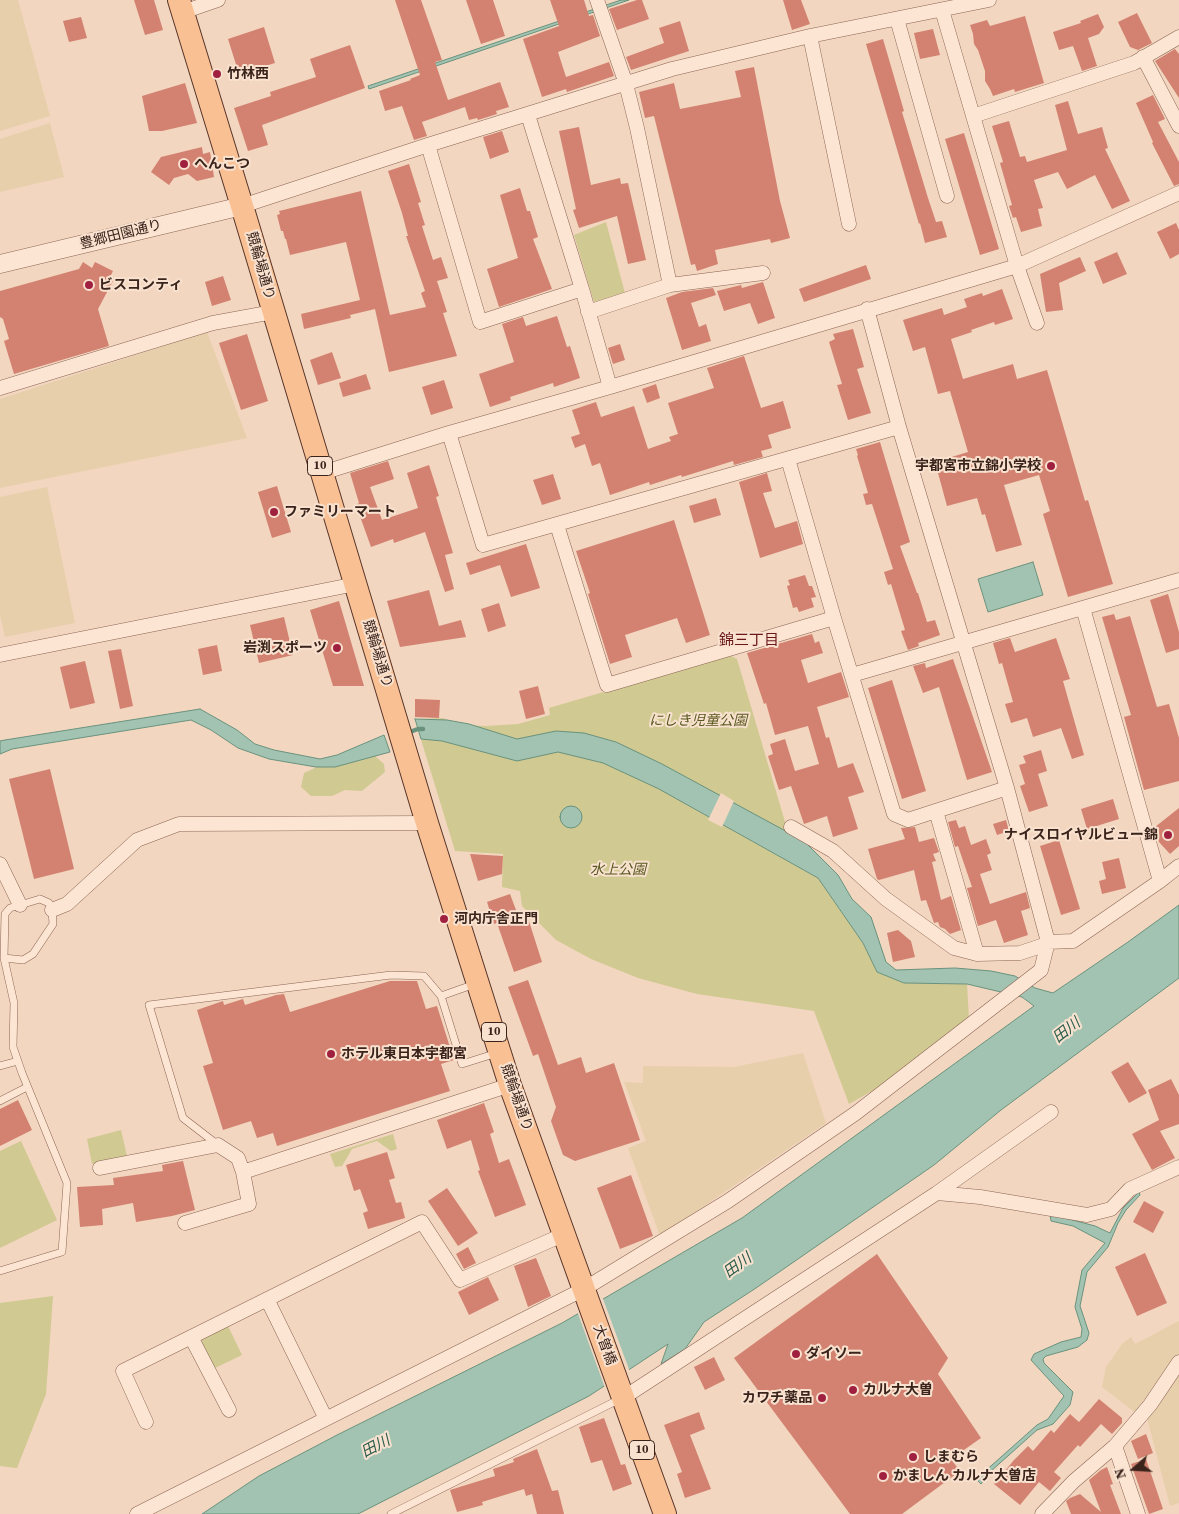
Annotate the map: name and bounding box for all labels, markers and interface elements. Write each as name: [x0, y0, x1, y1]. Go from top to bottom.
place label: 竹林西: [227, 66, 269, 82]
marker: 竹林西: [211, 68, 223, 80]
place label: へんこつ: [194, 156, 250, 172]
marker: へんこつ: [178, 158, 190, 170]
street label: 豊郷田園通り: [78, 217, 164, 253]
street label: 競輪場通り: [242, 230, 278, 302]
place label: ビスコンティ: [99, 277, 183, 293]
marker: ビスコンティ: [83, 279, 95, 291]
road number: 10: [308, 456, 332, 476]
place label: 宇都宮市立錦小学校: [915, 458, 1041, 474]
marker: 宇都宮市立錦小学校: [1045, 460, 1057, 472]
place label: ファミリーマート: [284, 504, 396, 520]
marker: ファミリーマート: [268, 506, 280, 518]
street label: 競輪場通り: [359, 618, 395, 690]
district label: 錦三丁目: [719, 632, 779, 650]
place label: 岩渕スポーツ: [243, 640, 327, 656]
marker: 岩渕スポーツ: [331, 642, 343, 654]
park label: にしき児童公園: [649, 713, 747, 729]
place label: ナイスロイヤルビュー錦: [1004, 827, 1158, 843]
marker: ナイスロイヤルビュー錦: [1162, 829, 1174, 841]
park label: 水上公園: [590, 862, 646, 878]
place label: 河内庁舎正門: [454, 911, 538, 927]
marker: 河内庁舎正門: [438, 913, 450, 925]
water label: 田川: [1050, 1015, 1084, 1047]
road number: 10: [482, 1022, 506, 1042]
place label: ホテル東日本宇都宮: [341, 1046, 467, 1062]
marker: ホテル東日本宇都宮: [325, 1048, 337, 1060]
street label: 競輪場通り: [497, 1062, 535, 1134]
water label: 田川: [721, 1250, 755, 1282]
street label: 大曽橋: [589, 1322, 619, 1368]
place label: ダイソー: [806, 1346, 862, 1362]
marker: ダイソー: [790, 1348, 802, 1360]
place label: カルナ大曽: [863, 1382, 933, 1398]
marker: カルナ大曽: [847, 1384, 859, 1396]
place label: カワチ薬品: [742, 1390, 812, 1406]
marker: カワチ薬品: [816, 1392, 828, 1404]
water label: 田川: [359, 1432, 393, 1462]
road number: 10: [630, 1440, 654, 1460]
north arrow: [1109, 1444, 1159, 1494]
place label: しまむら: [923, 1449, 979, 1465]
marker: しまむら: [907, 1451, 919, 1463]
text: N: [1109, 1466, 1131, 1482]
place label: かましん カルナ大曽店: [893, 1468, 1036, 1484]
marker: かましん カルナ大曽店: [877, 1470, 889, 1482]

